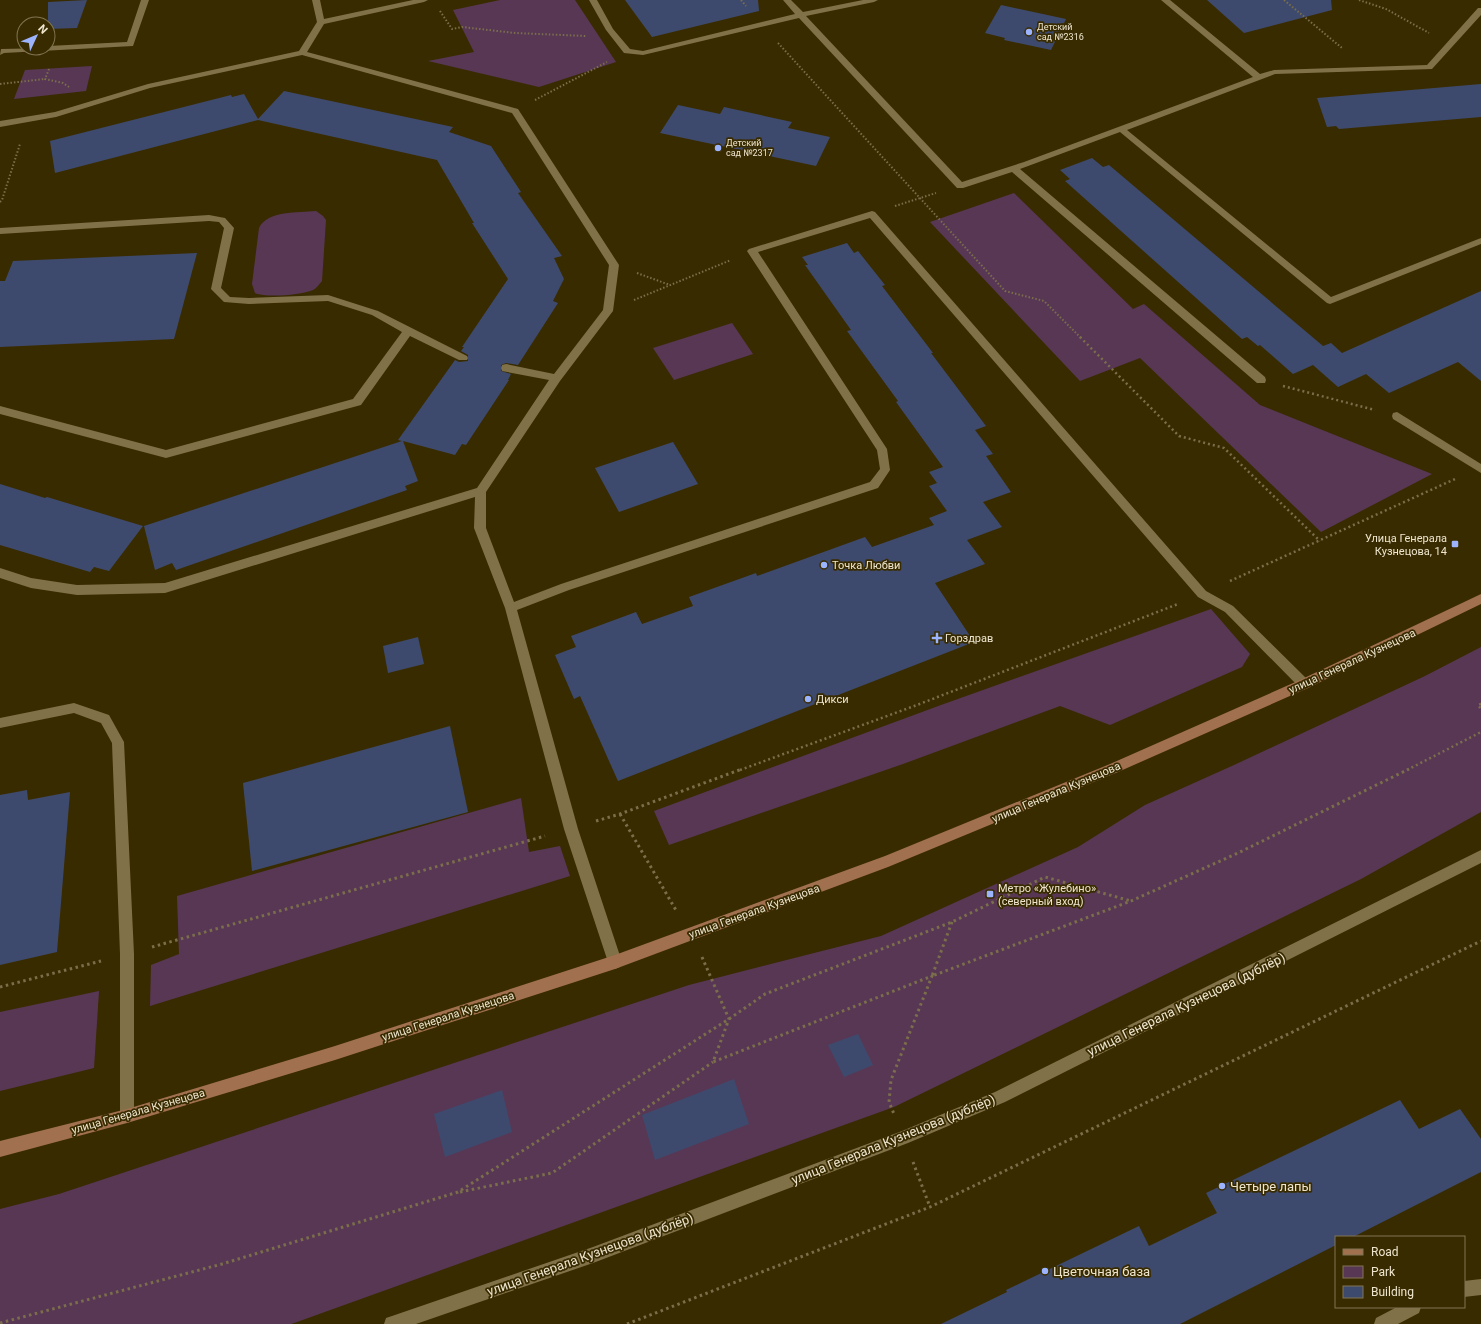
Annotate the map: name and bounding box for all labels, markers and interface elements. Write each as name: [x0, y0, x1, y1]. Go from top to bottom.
north arrow: [16, 16, 56, 56]
text: N: [35, 22, 50, 37]
place label: Детский сад №2316: [1037, 22, 1084, 42]
marker: Детский сад №2316: [1024, 27, 1034, 37]
place label: Детский сад №2317: [726, 138, 773, 158]
marker: Детский сад №2317: [713, 143, 723, 153]
place label: Улица Генерала Кузнецова, 14: [1365, 532, 1447, 558]
marker: Улица Генерала Кузнецова, 14: [1450, 539, 1460, 549]
place label: Точка Любви: [832, 559, 900, 572]
marker: Точка Любви: [819, 560, 829, 570]
street label: улица Генерала Кузнецова: [1287, 626, 1418, 697]
place label: Горздрав: [945, 632, 993, 645]
marker: Горздрав: [932, 633, 942, 643]
place label: Дикси: [816, 693, 849, 706]
marker: Дикси: [803, 694, 813, 704]
street label: улица Генерала Кузнецова: [990, 759, 1122, 825]
street label: улица Генерала Кузнецова: [687, 882, 821, 941]
place label: Метро «Жулебино» (северный вход): [998, 882, 1096, 908]
marker: Метро «Жулебино» (северный вход): [985, 889, 995, 899]
street label: улица Генерала Кузнецова (дублёр): [1085, 950, 1288, 1059]
street label: улица Генерала Кузнецова: [380, 989, 516, 1044]
street label: улица Генерала Кузнецова: [70, 1086, 206, 1137]
street label: улица Генерала Кузнецова (дублёр): [789, 1092, 997, 1187]
place label: Четыре лапы: [1230, 1179, 1312, 1194]
marker: Четыре лапы: [1217, 1181, 1227, 1191]
street label: улица Генерала Кузнецова (дублёр): [485, 1210, 695, 1299]
legend: [1335, 1236, 1465, 1308]
text: Road: [1371, 1245, 1399, 1259]
place label: Цветочная база: [1053, 1264, 1150, 1279]
text: Park: [1371, 1265, 1396, 1279]
marker: Цветочная база: [1040, 1266, 1050, 1276]
text: Building: [1371, 1285, 1414, 1299]

